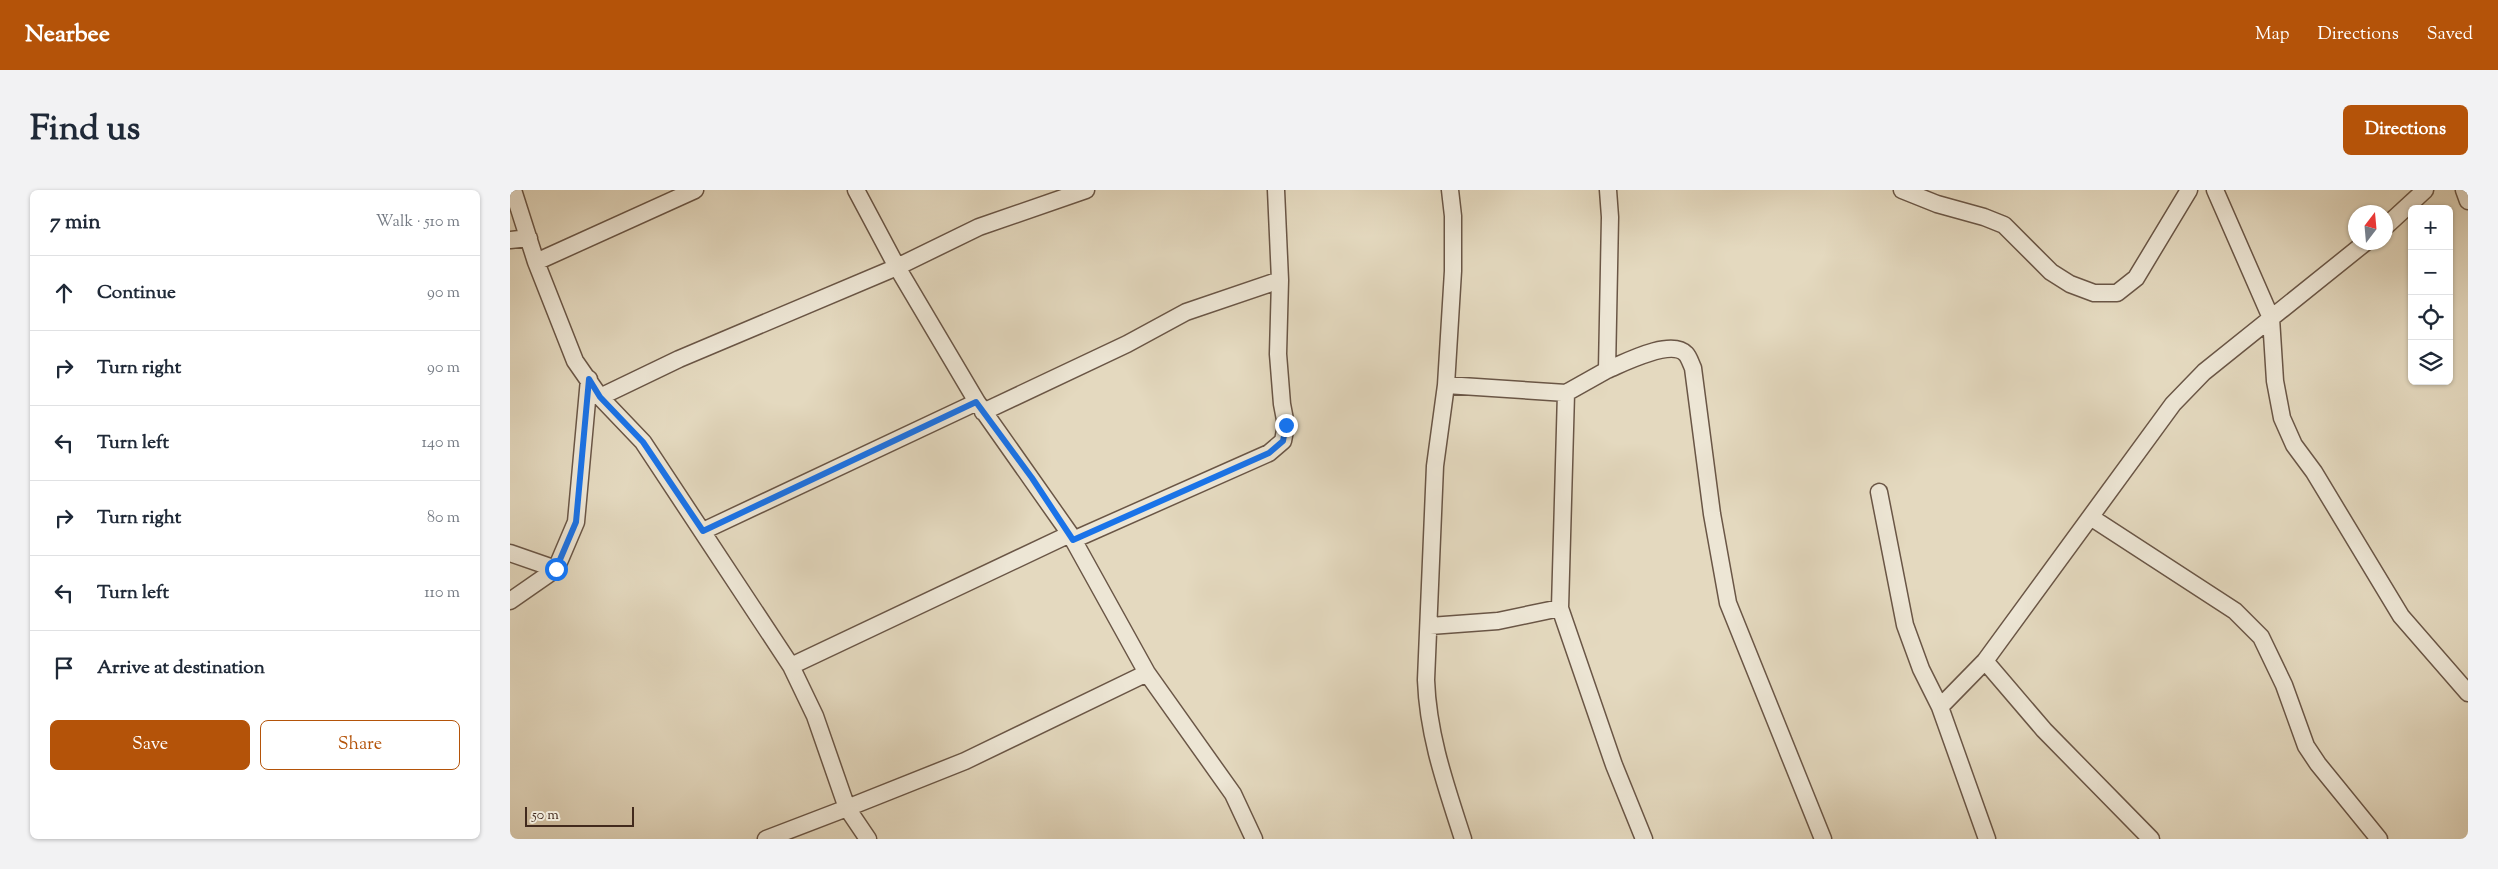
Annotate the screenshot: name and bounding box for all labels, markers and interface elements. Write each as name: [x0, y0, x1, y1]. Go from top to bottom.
text: Nearbee: [25, 18, 110, 52]
text: Map: [2255, 22, 2290, 48]
text: Directions: [2318, 22, 2399, 48]
text: Saved: [2427, 22, 2473, 48]
text: Find us: [30, 105, 140, 156]
button: Directions: [2343, 105, 2468, 155]
north arrow: [2348, 205, 2393, 250]
map controls: [2408, 205, 2453, 385]
button: +: [2408, 205, 2453, 250]
text: 7 min: [50, 208, 101, 238]
text: Walk · 510 m: [376, 211, 460, 234]
button: −: [2408, 250, 2453, 295]
icon: ahead: [50, 279, 78, 307]
text: Continue: [97, 280, 176, 307]
text: 90 m: [427, 282, 460, 305]
button: locate: [2408, 295, 2453, 340]
button: layers: [2408, 340, 2453, 385]
icon: right: [50, 354, 78, 382]
text: Turn right: [97, 355, 181, 382]
text: 90 m: [427, 357, 460, 380]
route end: [1275, 414, 1298, 437]
icon: left: [50, 429, 78, 457]
text: Turn left: [97, 430, 169, 457]
text: 140 m: [422, 432, 460, 455]
icon: right: [50, 504, 78, 532]
text: Turn right: [97, 505, 181, 532]
text: 80 m: [427, 507, 460, 530]
route start: [545, 558, 568, 581]
icon: left: [50, 579, 78, 607]
text: Turn left: [97, 580, 169, 607]
text: 110 m: [424, 582, 460, 605]
icon: arrive: [50, 654, 78, 682]
text: Arrive at destination: [97, 655, 265, 682]
button: Save: [50, 720, 250, 770]
button: Share: [260, 720, 460, 770]
scale bar: [525, 804, 634, 827]
text: 50 m: [532, 806, 559, 826]

